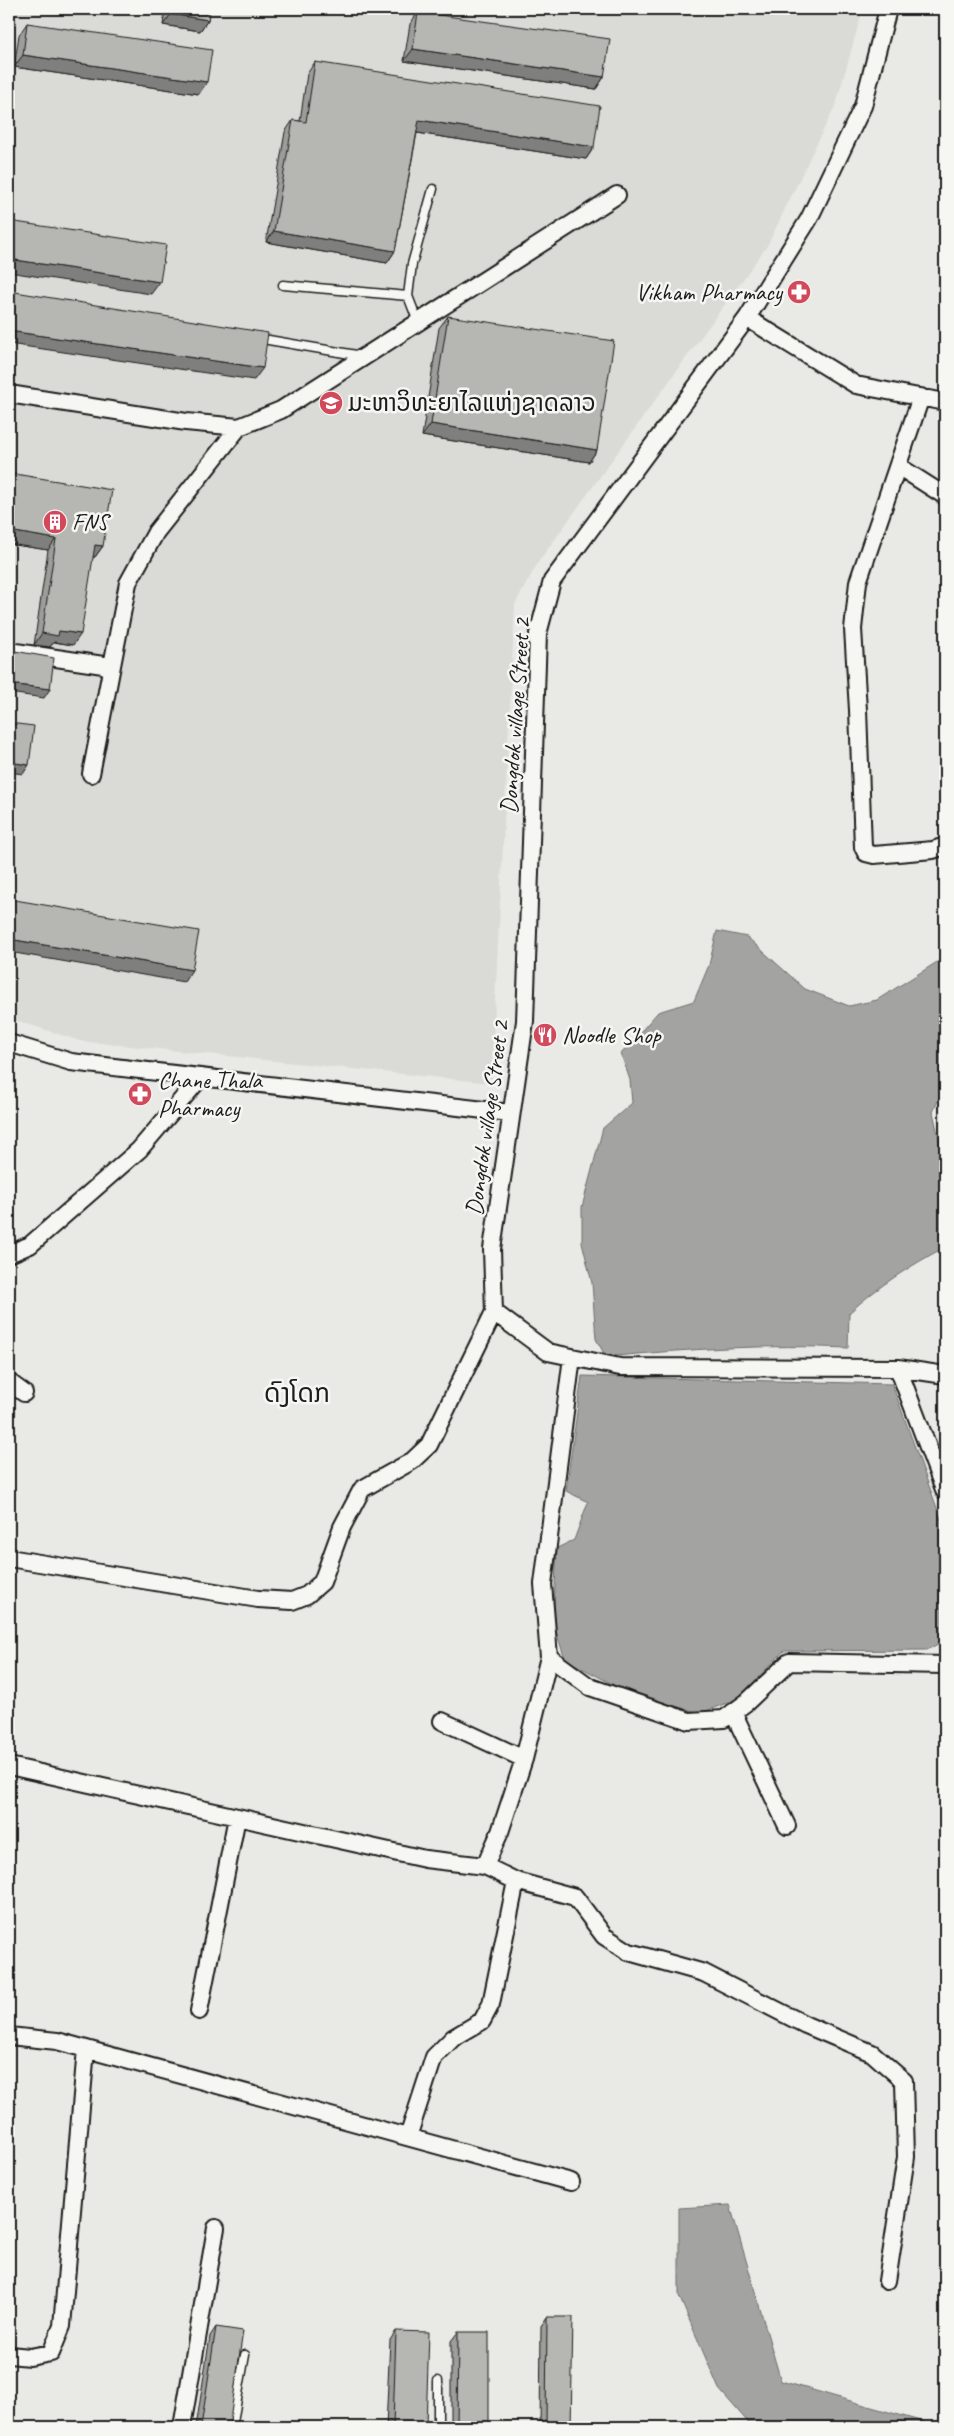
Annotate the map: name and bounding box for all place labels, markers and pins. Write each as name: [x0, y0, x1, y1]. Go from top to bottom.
place label: Vikham Pharmacy: [636, 277, 784, 307]
pharmacy icon: Vikham Pharmacy: [786, 279, 812, 305]
place label: ມະຫາວິທະຍາໄລແຫ່ງຊາດລາວ: [348, 388, 596, 418]
school or university icon: ມະຫາວິທະຍາໄລແຫ່ງຊາດລາວ: [318, 390, 344, 416]
place label: FNS: [72, 507, 111, 537]
building icon: FNS: [42, 509, 68, 535]
place label: Noodle Shop: [562, 1020, 661, 1050]
restaurant icon: Noodle Shop: [532, 1022, 558, 1048]
place label: Chane Thala Pharmacy: [158, 1065, 263, 1123]
pharmacy icon: Chane Thala Pharmacy: [127, 1081, 153, 1107]

